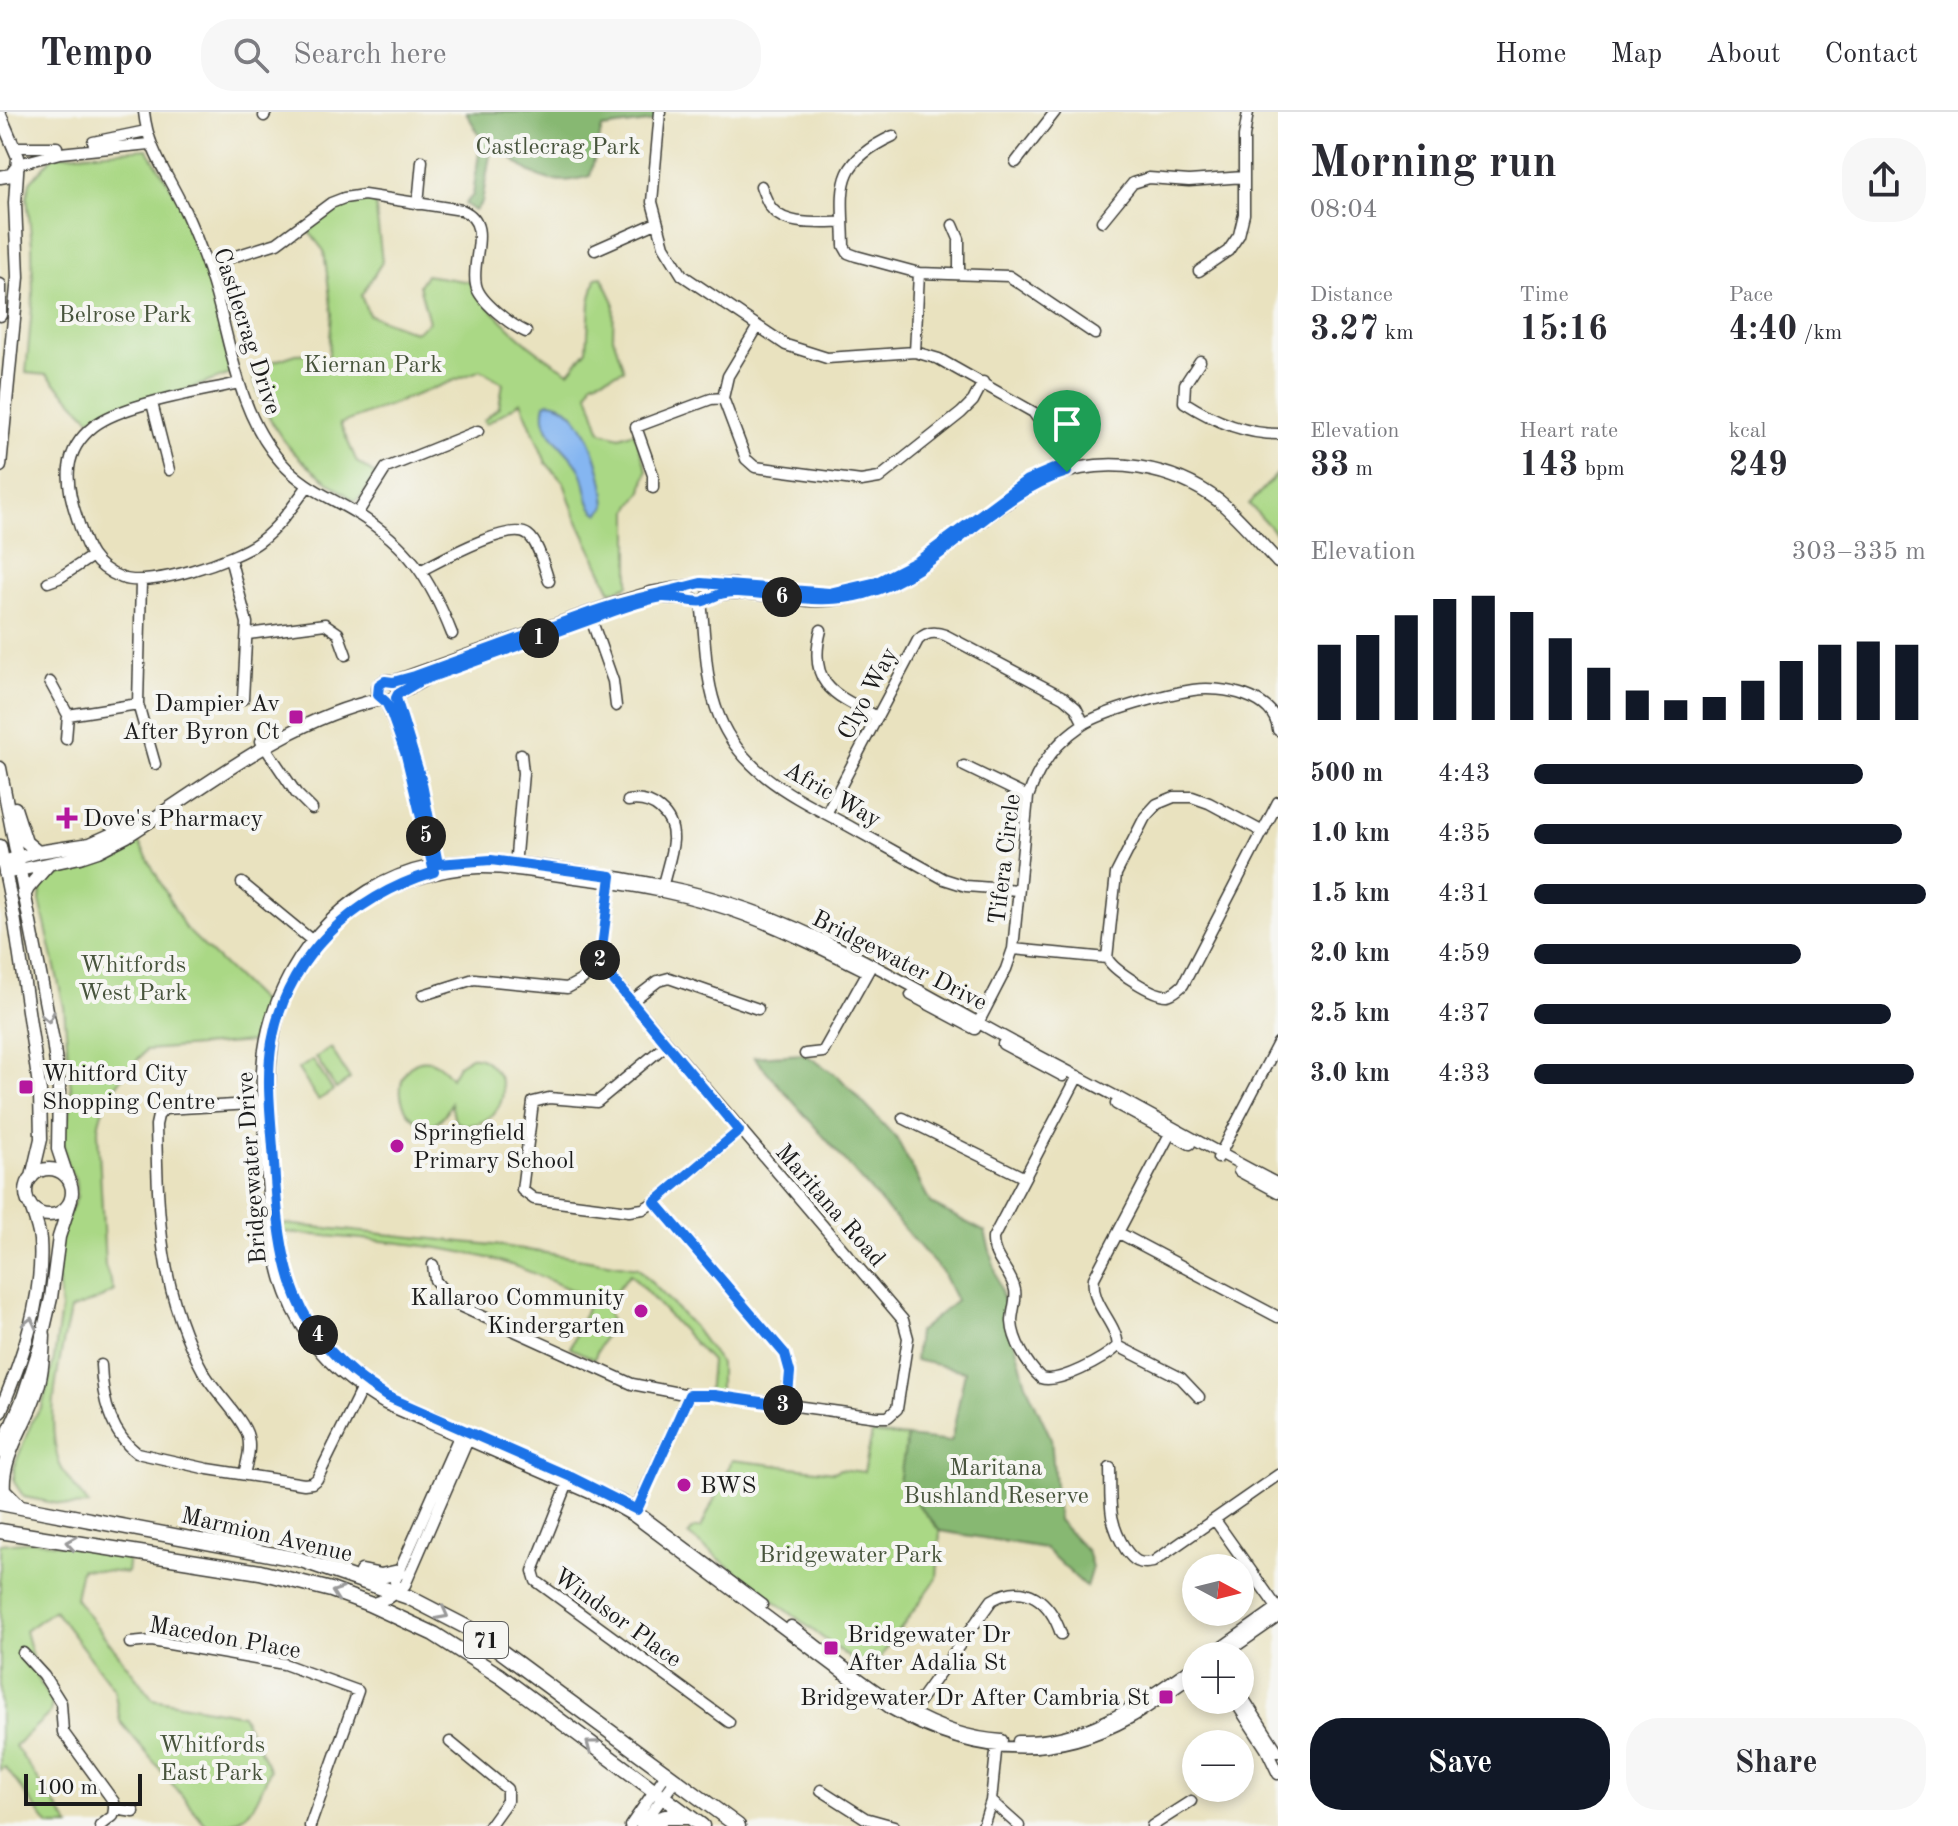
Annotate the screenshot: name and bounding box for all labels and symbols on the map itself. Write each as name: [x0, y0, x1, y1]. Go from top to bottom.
park label: Castlecrag Park: [475, 136, 641, 160]
street label: Castlecrag Drive: [208, 245, 284, 418]
park label: Belrose Park: [58, 304, 192, 328]
park label: Kiernan Park: [303, 354, 443, 378]
pin: [1033, 390, 1101, 472]
pin: 6: [762, 577, 802, 617]
pin: 1: [519, 618, 559, 658]
street label: Clyo Way: [835, 644, 903, 744]
place label: Dampier Av After Byron Ct: [123, 693, 280, 745]
marker: Dampier Av After Byron Ct: [287, 708, 305, 726]
street label: Afric Way: [779, 758, 885, 833]
street label: Tifera Circle: [986, 793, 1026, 926]
place label: Dove's Pharmacy: [83, 808, 264, 832]
marker: Dove's Pharmacy: [58, 809, 76, 827]
pin: 5: [406, 816, 446, 856]
street label: Bridgewater Drive: [808, 907, 990, 1016]
pin: 2: [580, 940, 620, 980]
park label: Whitfords West Park: [78, 954, 188, 1006]
one-way arrow: [39, 1010, 56, 1024]
place label: Whitford City Shopping Centre: [42, 1063, 215, 1115]
street label: Bridgewater Drive: [234, 1071, 272, 1265]
marker: Whitford City Shopping Centre: [17, 1078, 35, 1096]
place label: Springfield Primary School: [413, 1122, 575, 1174]
marker: Springfield Primary School: [388, 1137, 406, 1155]
street label: Maritana Road: [770, 1140, 889, 1272]
place label: Kallaroo Community Kindergarten: [410, 1287, 625, 1339]
marker: Kallaroo Community Kindergarten: [632, 1302, 650, 1320]
pin: 4: [298, 1315, 338, 1355]
one-way arrow: [21, 1317, 38, 1330]
pin: 3: [763, 1385, 803, 1425]
park label: Maritana Bushland Reserve: [903, 1457, 1089, 1509]
place label: BWS: [700, 1475, 756, 1499]
marker: BWS: [675, 1476, 693, 1494]
street label: Marmion Avenue: [179, 1505, 355, 1567]
one-way arrow: [64, 1535, 78, 1552]
park label: Bridgewater Park: [759, 1544, 943, 1568]
north arrow: [1182, 1554, 1254, 1626]
street label: Windsor Place: [548, 1564, 685, 1673]
one-way arrow: [331, 1586, 345, 1603]
one-way arrow: [434, 1605, 449, 1620]
street label: Macedon Place: [147, 1614, 302, 1664]
road number: 71: [464, 1622, 508, 1658]
place label: Bridgewater Dr After Adalia St: [847, 1624, 1011, 1676]
marker: Bridgewater Dr After Adalia St: [822, 1639, 840, 1657]
place label: Bridgewater Dr After Cambria St: [800, 1687, 1150, 1711]
marker: Bridgewater Dr After Cambria St: [1157, 1688, 1175, 1706]
park label: Whitfords East Park: [159, 1734, 265, 1786]
one-way arrow: [586, 1740, 600, 1754]
scale bar: [24, 1770, 142, 1806]

